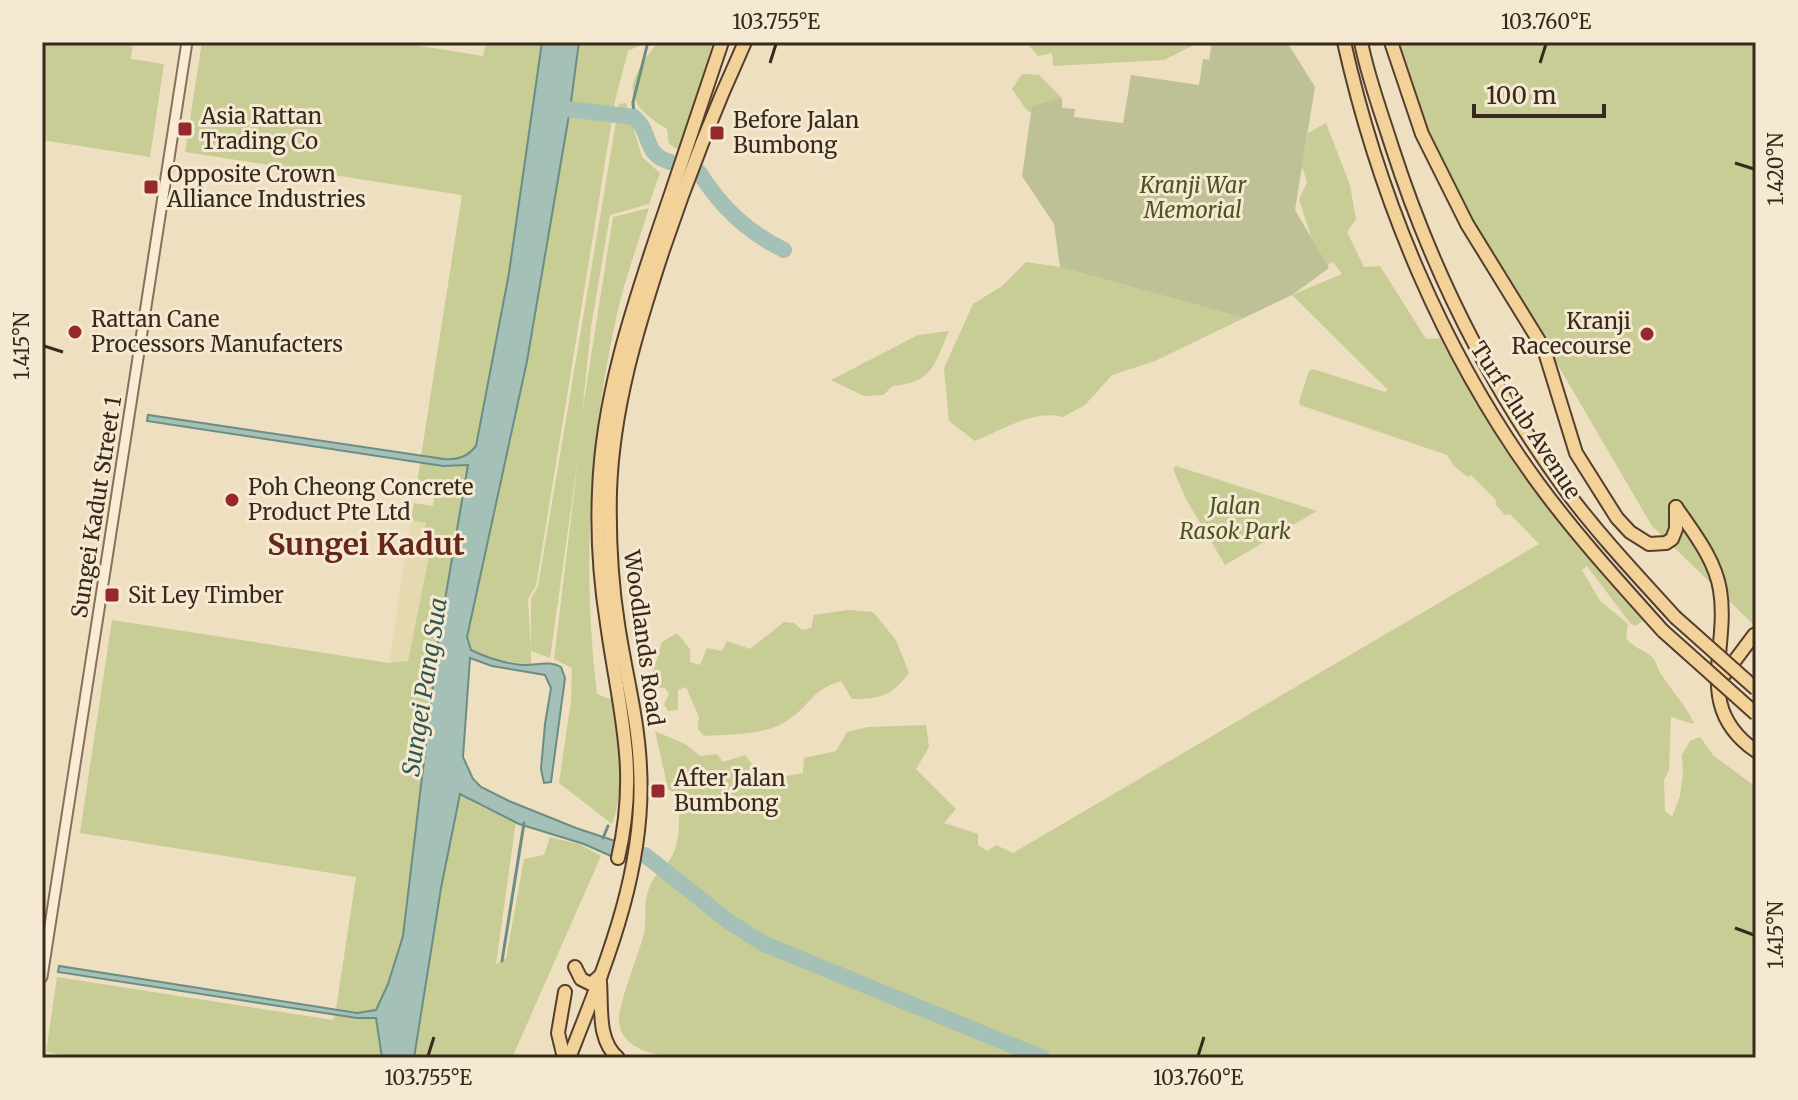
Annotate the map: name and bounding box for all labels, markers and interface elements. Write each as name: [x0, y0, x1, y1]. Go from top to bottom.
text: 103.755°E: [732, 9, 820, 34]
text: 103.760°E: [1501, 9, 1591, 34]
scale bar: [1474, 68, 1604, 118]
text: 100 m: [1486, 80, 1557, 111]
place label: Asia Rattan Trading Co: [200, 102, 323, 155]
place label: Before Jalan Bumbong: [733, 106, 860, 159]
marker: Asia Rattan Trading Co: [176, 120, 194, 138]
marker: Before Jalan Bumbong: [708, 124, 726, 142]
text: 1.420°N: [1763, 132, 1788, 205]
place label: Opposite Crown Alliance Industries: [166, 160, 366, 213]
park label: Kranji War Memorial: [1139, 171, 1247, 224]
marker: Opposite Crown Alliance Industries: [142, 178, 160, 196]
place label: Rattan Cane Processors Manufacters: [91, 305, 343, 358]
place label: Kranji Racecourse: [1512, 307, 1631, 360]
text: 1.415°N: [9, 312, 34, 380]
marker: Rattan Cane Processors Manufacters: [66, 323, 84, 341]
marker: Kranji Racecourse: [1638, 325, 1656, 343]
street label: Turf Club Avenue: [1465, 336, 1587, 504]
street label: Sungei Kadut Street 1: [65, 394, 127, 620]
place label: Poh Cheong Concrete Product Pte Ltd: [248, 473, 474, 526]
marker: Poh Cheong Concrete Product Pte Ltd: [223, 491, 241, 509]
park label: Jalan Rasok Park: [1179, 492, 1291, 545]
district label: Sungei Kadut: [267, 525, 465, 563]
street label: Woodlands Road: [618, 547, 670, 728]
place label: Sit Ley Timber: [128, 581, 284, 609]
marker: Sit Ley Timber: [103, 586, 121, 604]
water label: Sungei Pang Sua: [395, 595, 454, 778]
place label: After Jalan Bumbong: [673, 764, 786, 817]
marker: After Jalan Bumbong: [649, 782, 667, 800]
text: 1.415°N: [1763, 901, 1788, 969]
text: 103.755°E: [384, 1065, 472, 1090]
text: 103.760°E: [1153, 1065, 1243, 1090]

